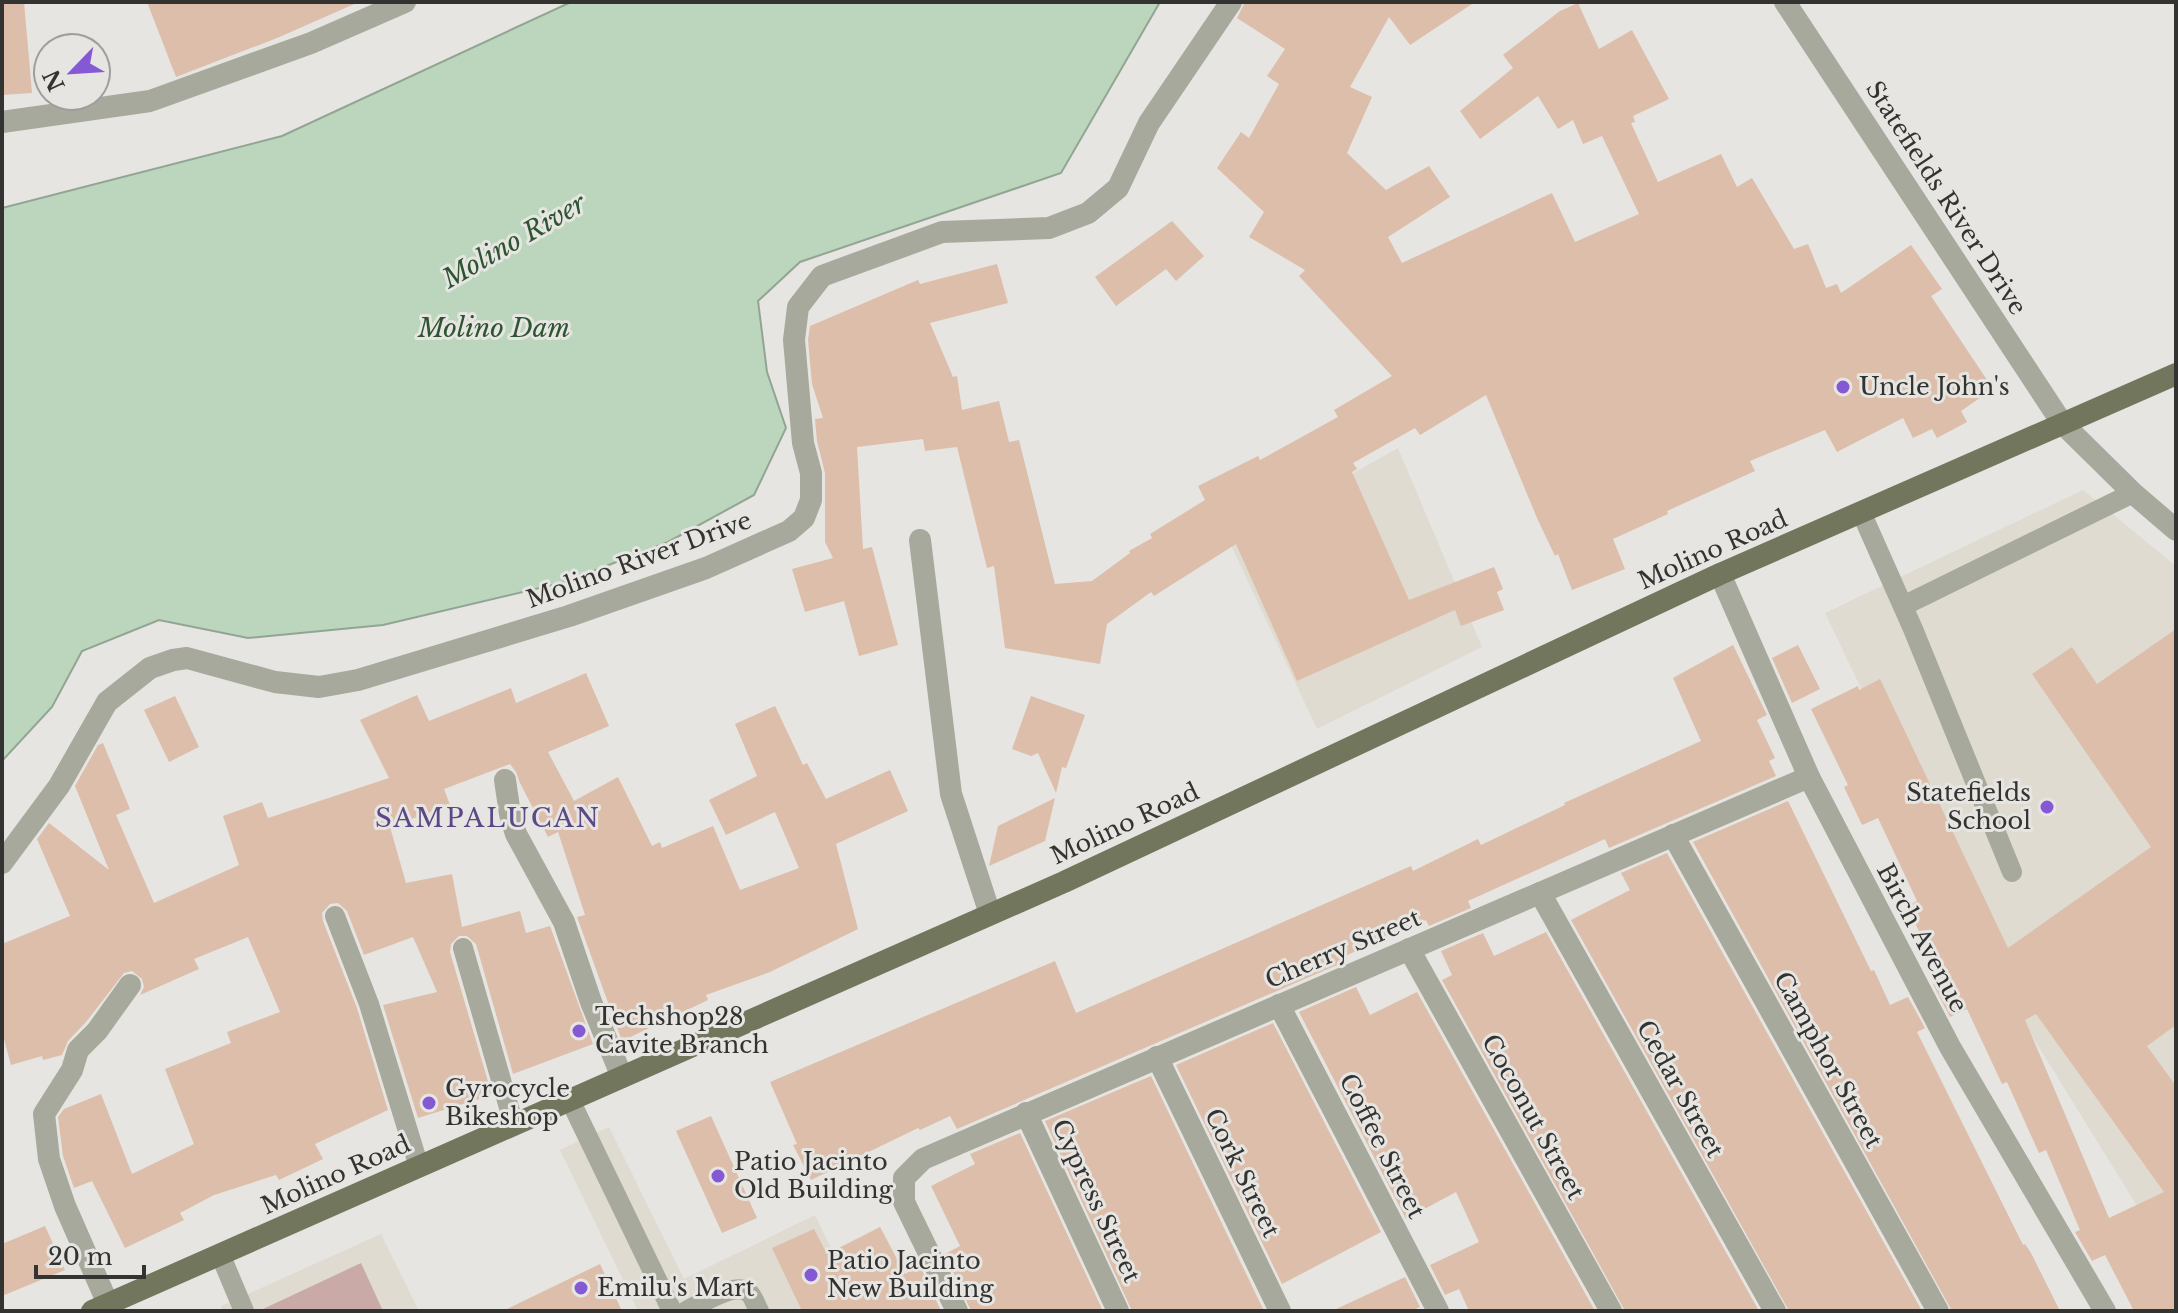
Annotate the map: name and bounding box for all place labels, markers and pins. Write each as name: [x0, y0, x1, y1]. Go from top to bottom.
place label: Uncle John's: [1859, 372, 2010, 401]
marker: Uncle John's: [1834, 378, 1852, 396]
place label: Statefields School: [1906, 778, 2031, 835]
marker: Statefields School: [2038, 798, 2056, 816]
place label: Techshop28 Cavite Branch: [595, 1002, 769, 1059]
marker: Techshop28 Cavite Branch: [570, 1022, 588, 1040]
place label: Gyrocycle Bikeshop: [445, 1074, 570, 1131]
marker: Gyrocycle Bikeshop: [420, 1094, 438, 1112]
place label: Patio Jacinto Old Building: [734, 1147, 894, 1204]
marker: Patio Jacinto Old Building: [709, 1167, 727, 1185]
place label: Patio Jacinto New Building: [827, 1246, 994, 1303]
marker: Patio Jacinto New Building: [802, 1266, 820, 1284]
place label: Emilu's Mart: [597, 1273, 755, 1302]
marker: Emilu's Mart: [572, 1279, 590, 1297]

